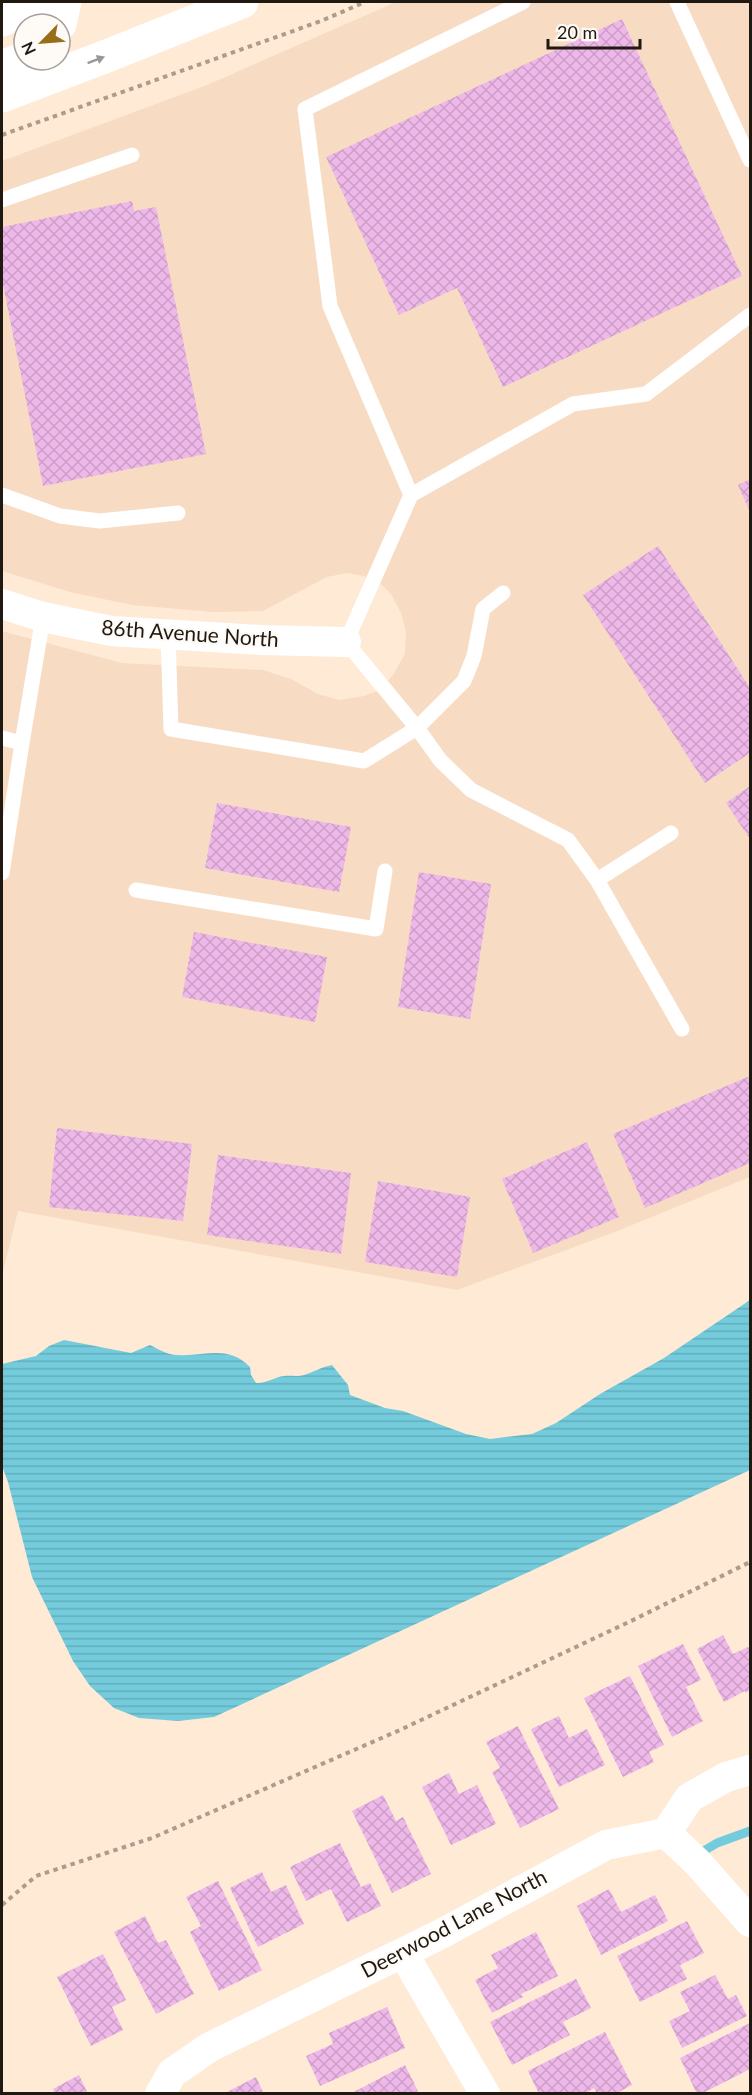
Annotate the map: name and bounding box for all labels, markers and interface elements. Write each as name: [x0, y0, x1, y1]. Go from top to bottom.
north arrow: [12, 12, 72, 72]
scale bar: [548, 12, 640, 50]
text: 20 m: [557, 21, 597, 43]
text: N: [17, 39, 39, 58]
one-way arrow: [87, 55, 105, 65]
street label: 86th Avenue North: [101, 614, 280, 651]
street label: Deerwood Lane North: [356, 1863, 550, 1982]

